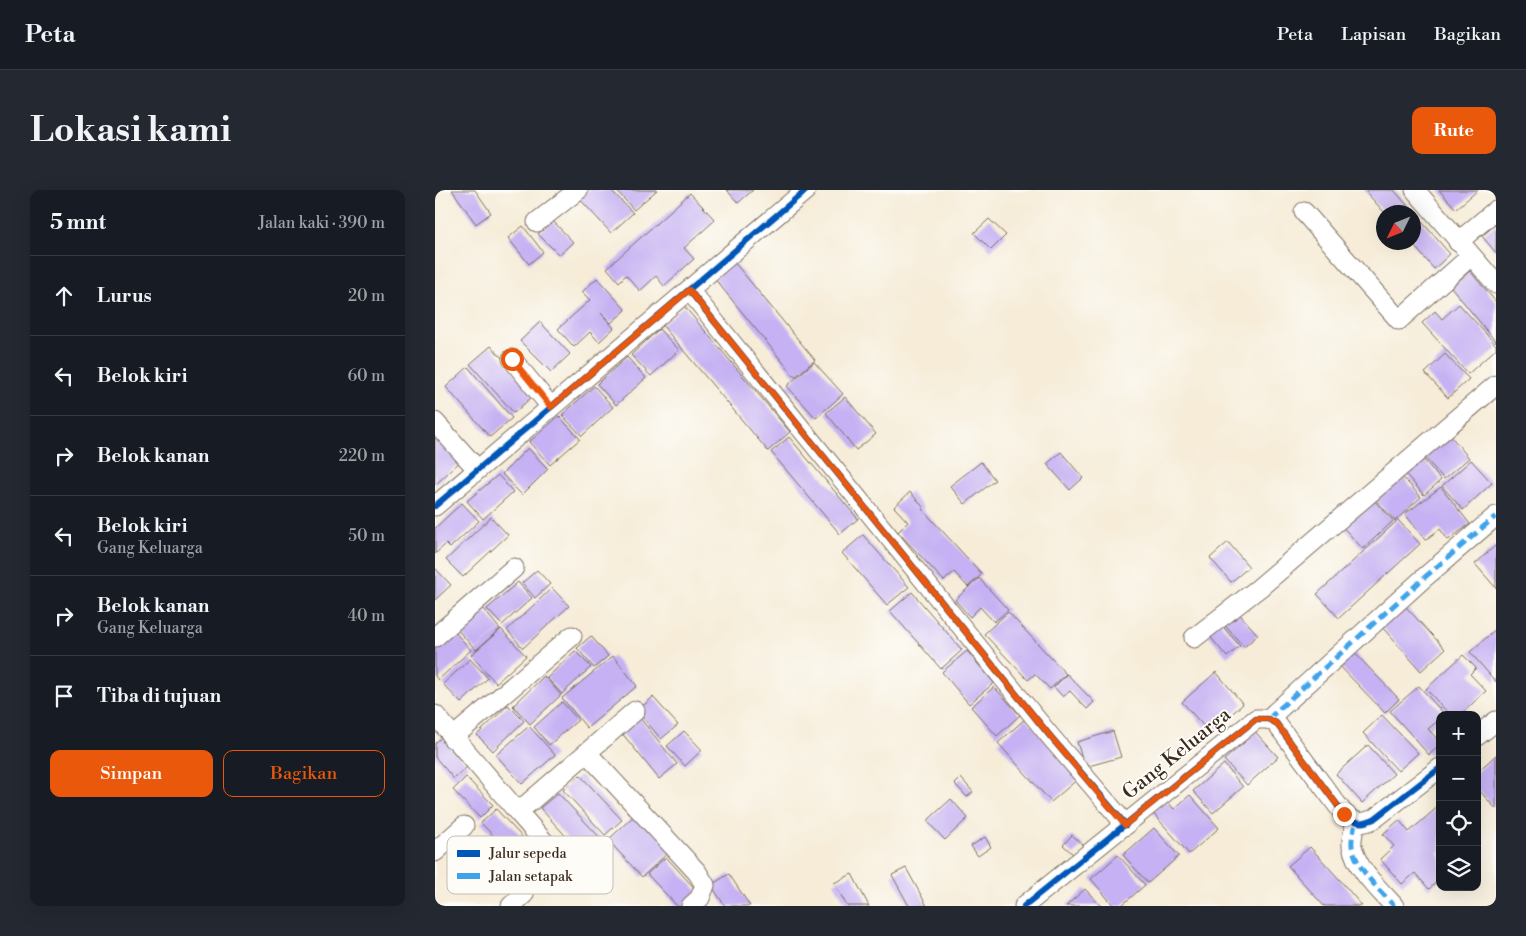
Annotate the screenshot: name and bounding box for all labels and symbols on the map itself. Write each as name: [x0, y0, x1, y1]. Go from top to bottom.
north arrow: [1376, 205, 1421, 250]
route start: [501, 348, 524, 371]
street label: Gang Keluarga: [1118, 702, 1237, 805]
route end: [1333, 803, 1356, 826]
legend: [447, 836, 613, 894]
text: Jalur sepeda: [488, 845, 567, 863]
text: Jalan setapak: [488, 868, 573, 886]

